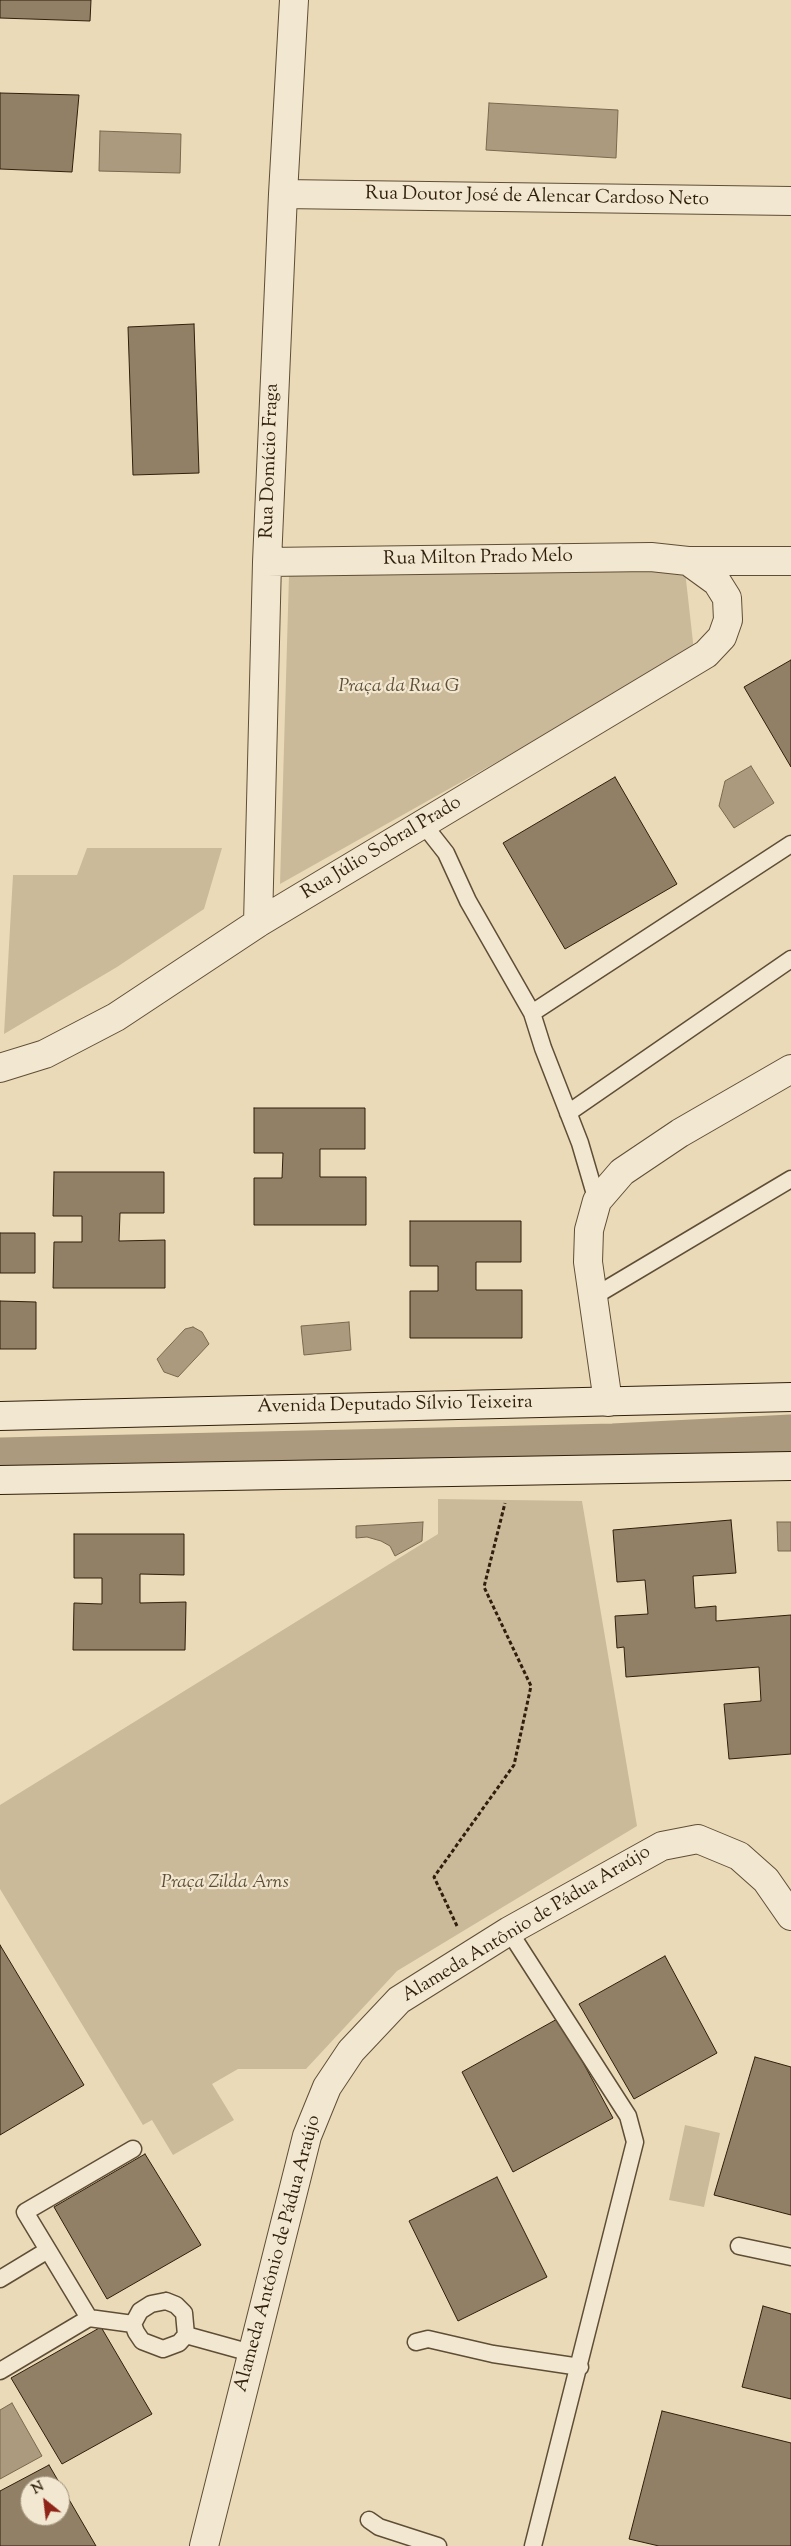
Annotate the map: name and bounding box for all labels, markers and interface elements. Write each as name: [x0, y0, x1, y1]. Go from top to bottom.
street label: Rua Doutor José de Alencar Cardoso Neto: [365, 184, 709, 212]
street label: Rua Domício Fraga: [257, 383, 285, 539]
street label: Rua Milton Prado Melo: [383, 546, 573, 572]
park label: Praça da Rua G: [338, 677, 460, 699]
street label: Rua Júlio Sobral Prado: [298, 792, 466, 906]
street label: Avenida Deputado Sílvio Teixeira: [257, 1392, 533, 1420]
street label: Alameda Antônio de Pádua Araújo: [399, 1842, 655, 2008]
park label: Praça Zilda Arns: [161, 1873, 289, 1895]
street label: Alameda Antônio de Pádua Araújo: [231, 2113, 327, 2395]
north arrow: [20, 2476, 70, 2526]
text: N: [28, 2477, 48, 2500]

